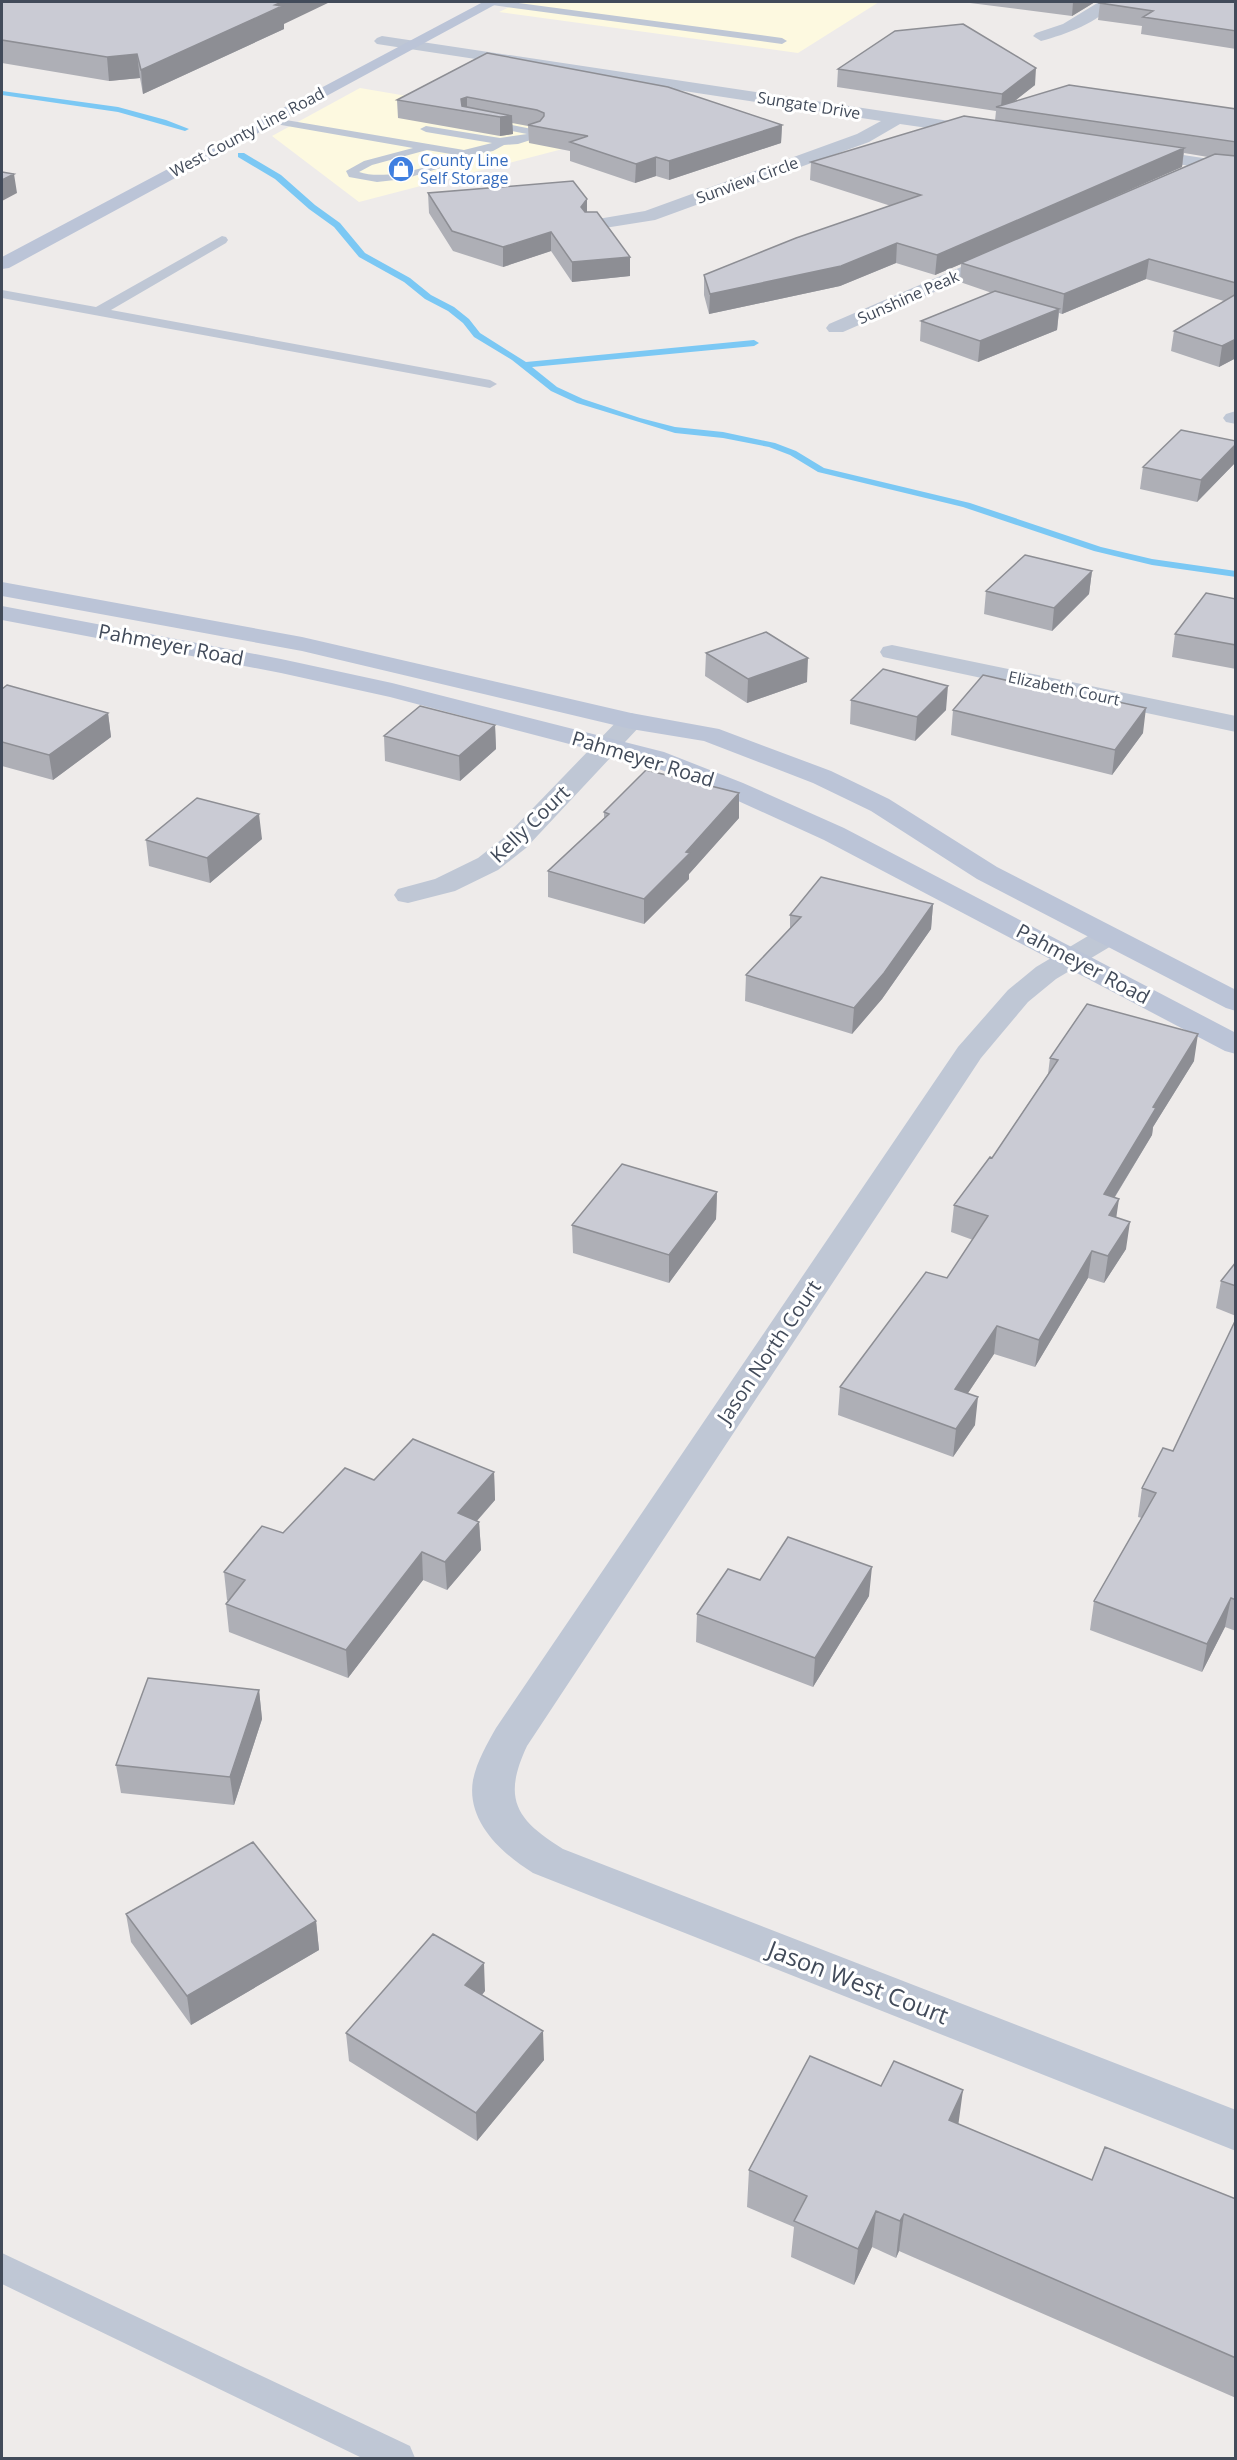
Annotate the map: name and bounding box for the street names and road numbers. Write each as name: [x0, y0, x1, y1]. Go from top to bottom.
street label: West County Line Road: [166, 82, 328, 182]
street label: Sungate Drive: [756, 86, 862, 124]
street label: Sunview Circle: [693, 151, 801, 209]
street label: Sunshine Peak: [854, 265, 963, 329]
street label: Pahmeyer Road: [96, 617, 246, 672]
street label: Elizabeth Court: [1006, 665, 1122, 711]
street label: Pahmeyer Road: [569, 724, 718, 793]
street label: Kelly Court: [484, 779, 575, 868]
street label: Pahmeyer Road: [1012, 917, 1155, 1010]
street label: Jason North Court: [709, 1275, 827, 1430]
street label: Jason West Court: [762, 1931, 954, 2031]

